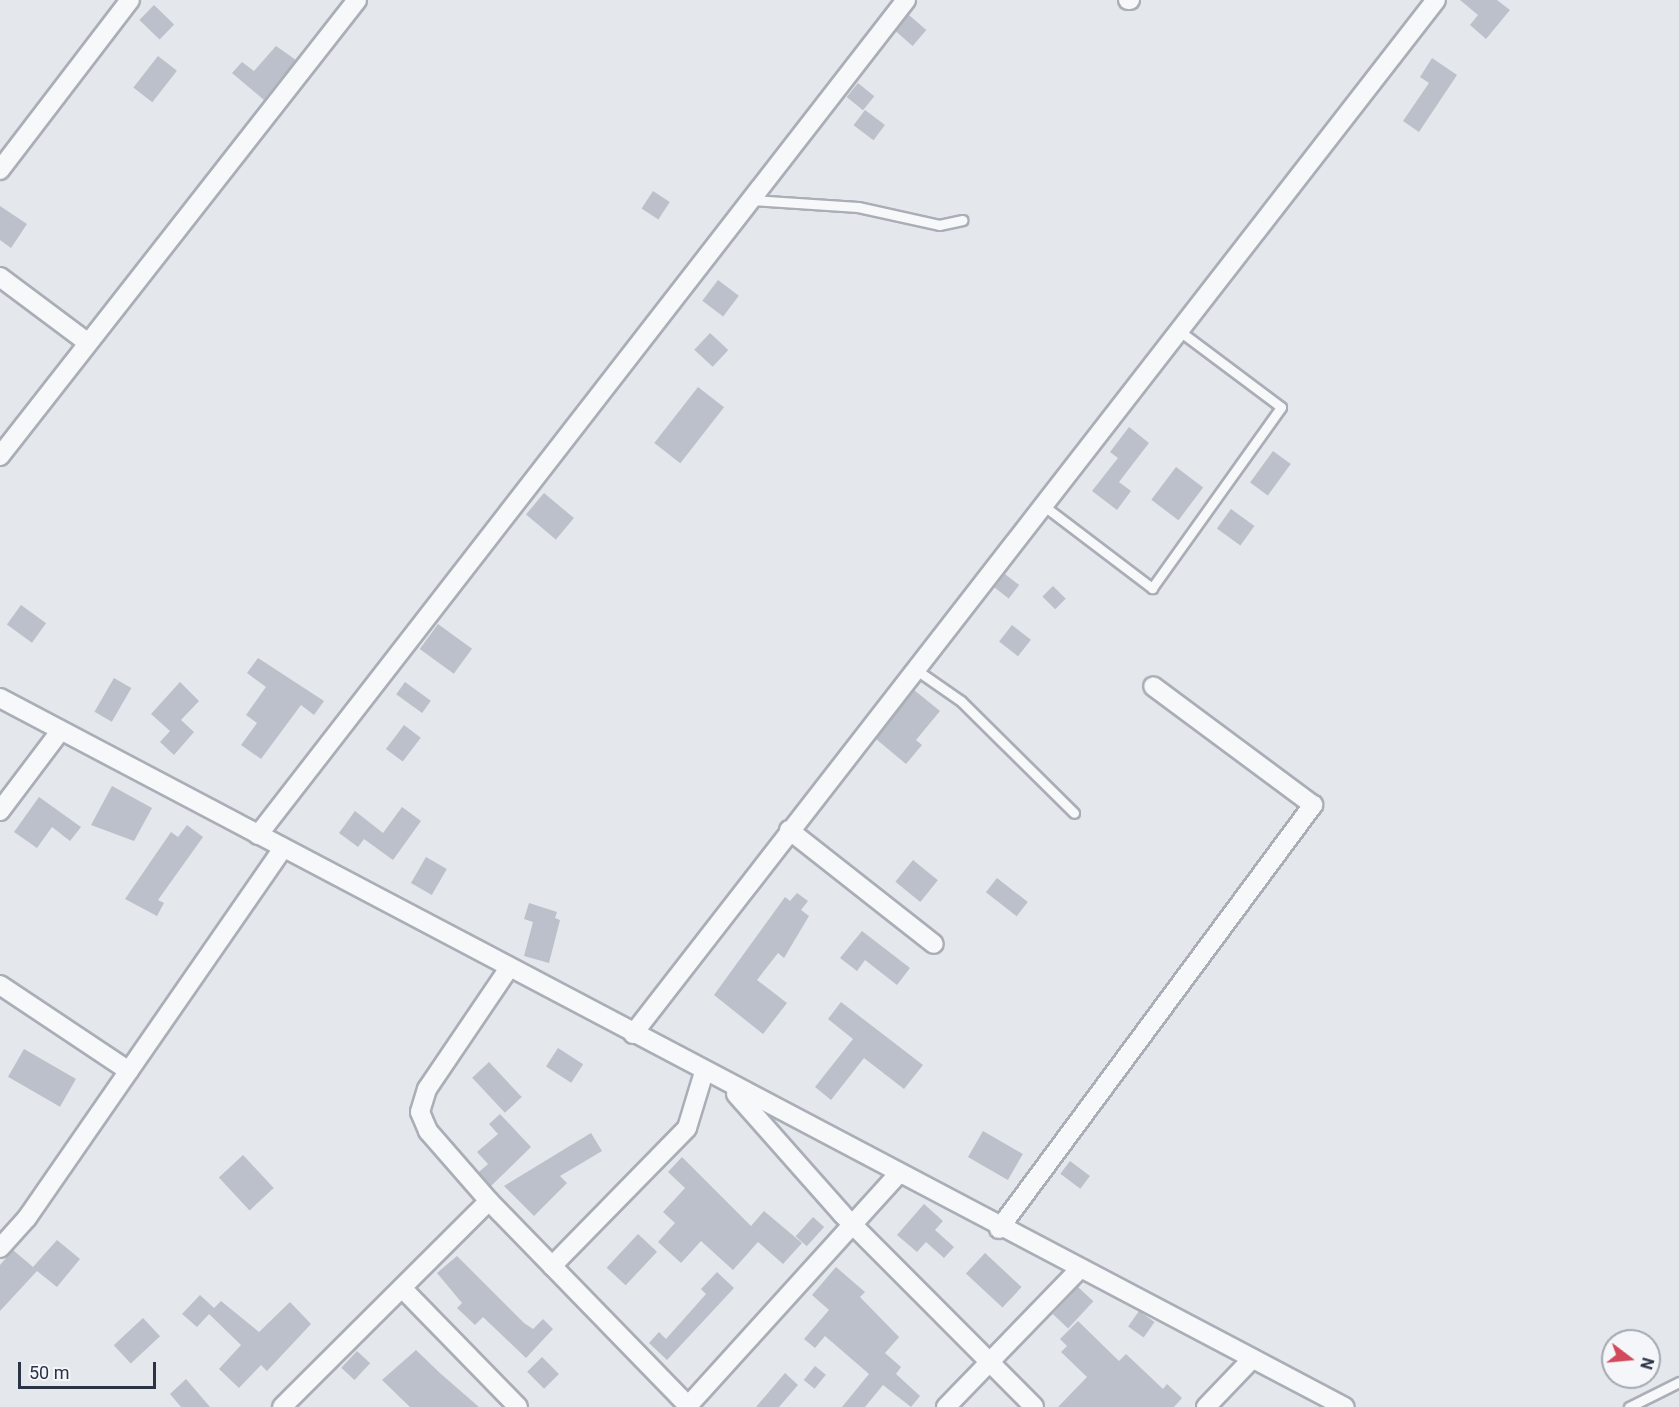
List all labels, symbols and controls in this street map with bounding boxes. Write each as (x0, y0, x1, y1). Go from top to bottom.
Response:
north arrow (1601, 1329, 1661, 1389)
scale bar (21, 1350, 159, 1388)
text: N (1636, 1355, 1658, 1372)
text: 50 m (29, 1362, 69, 1383)

